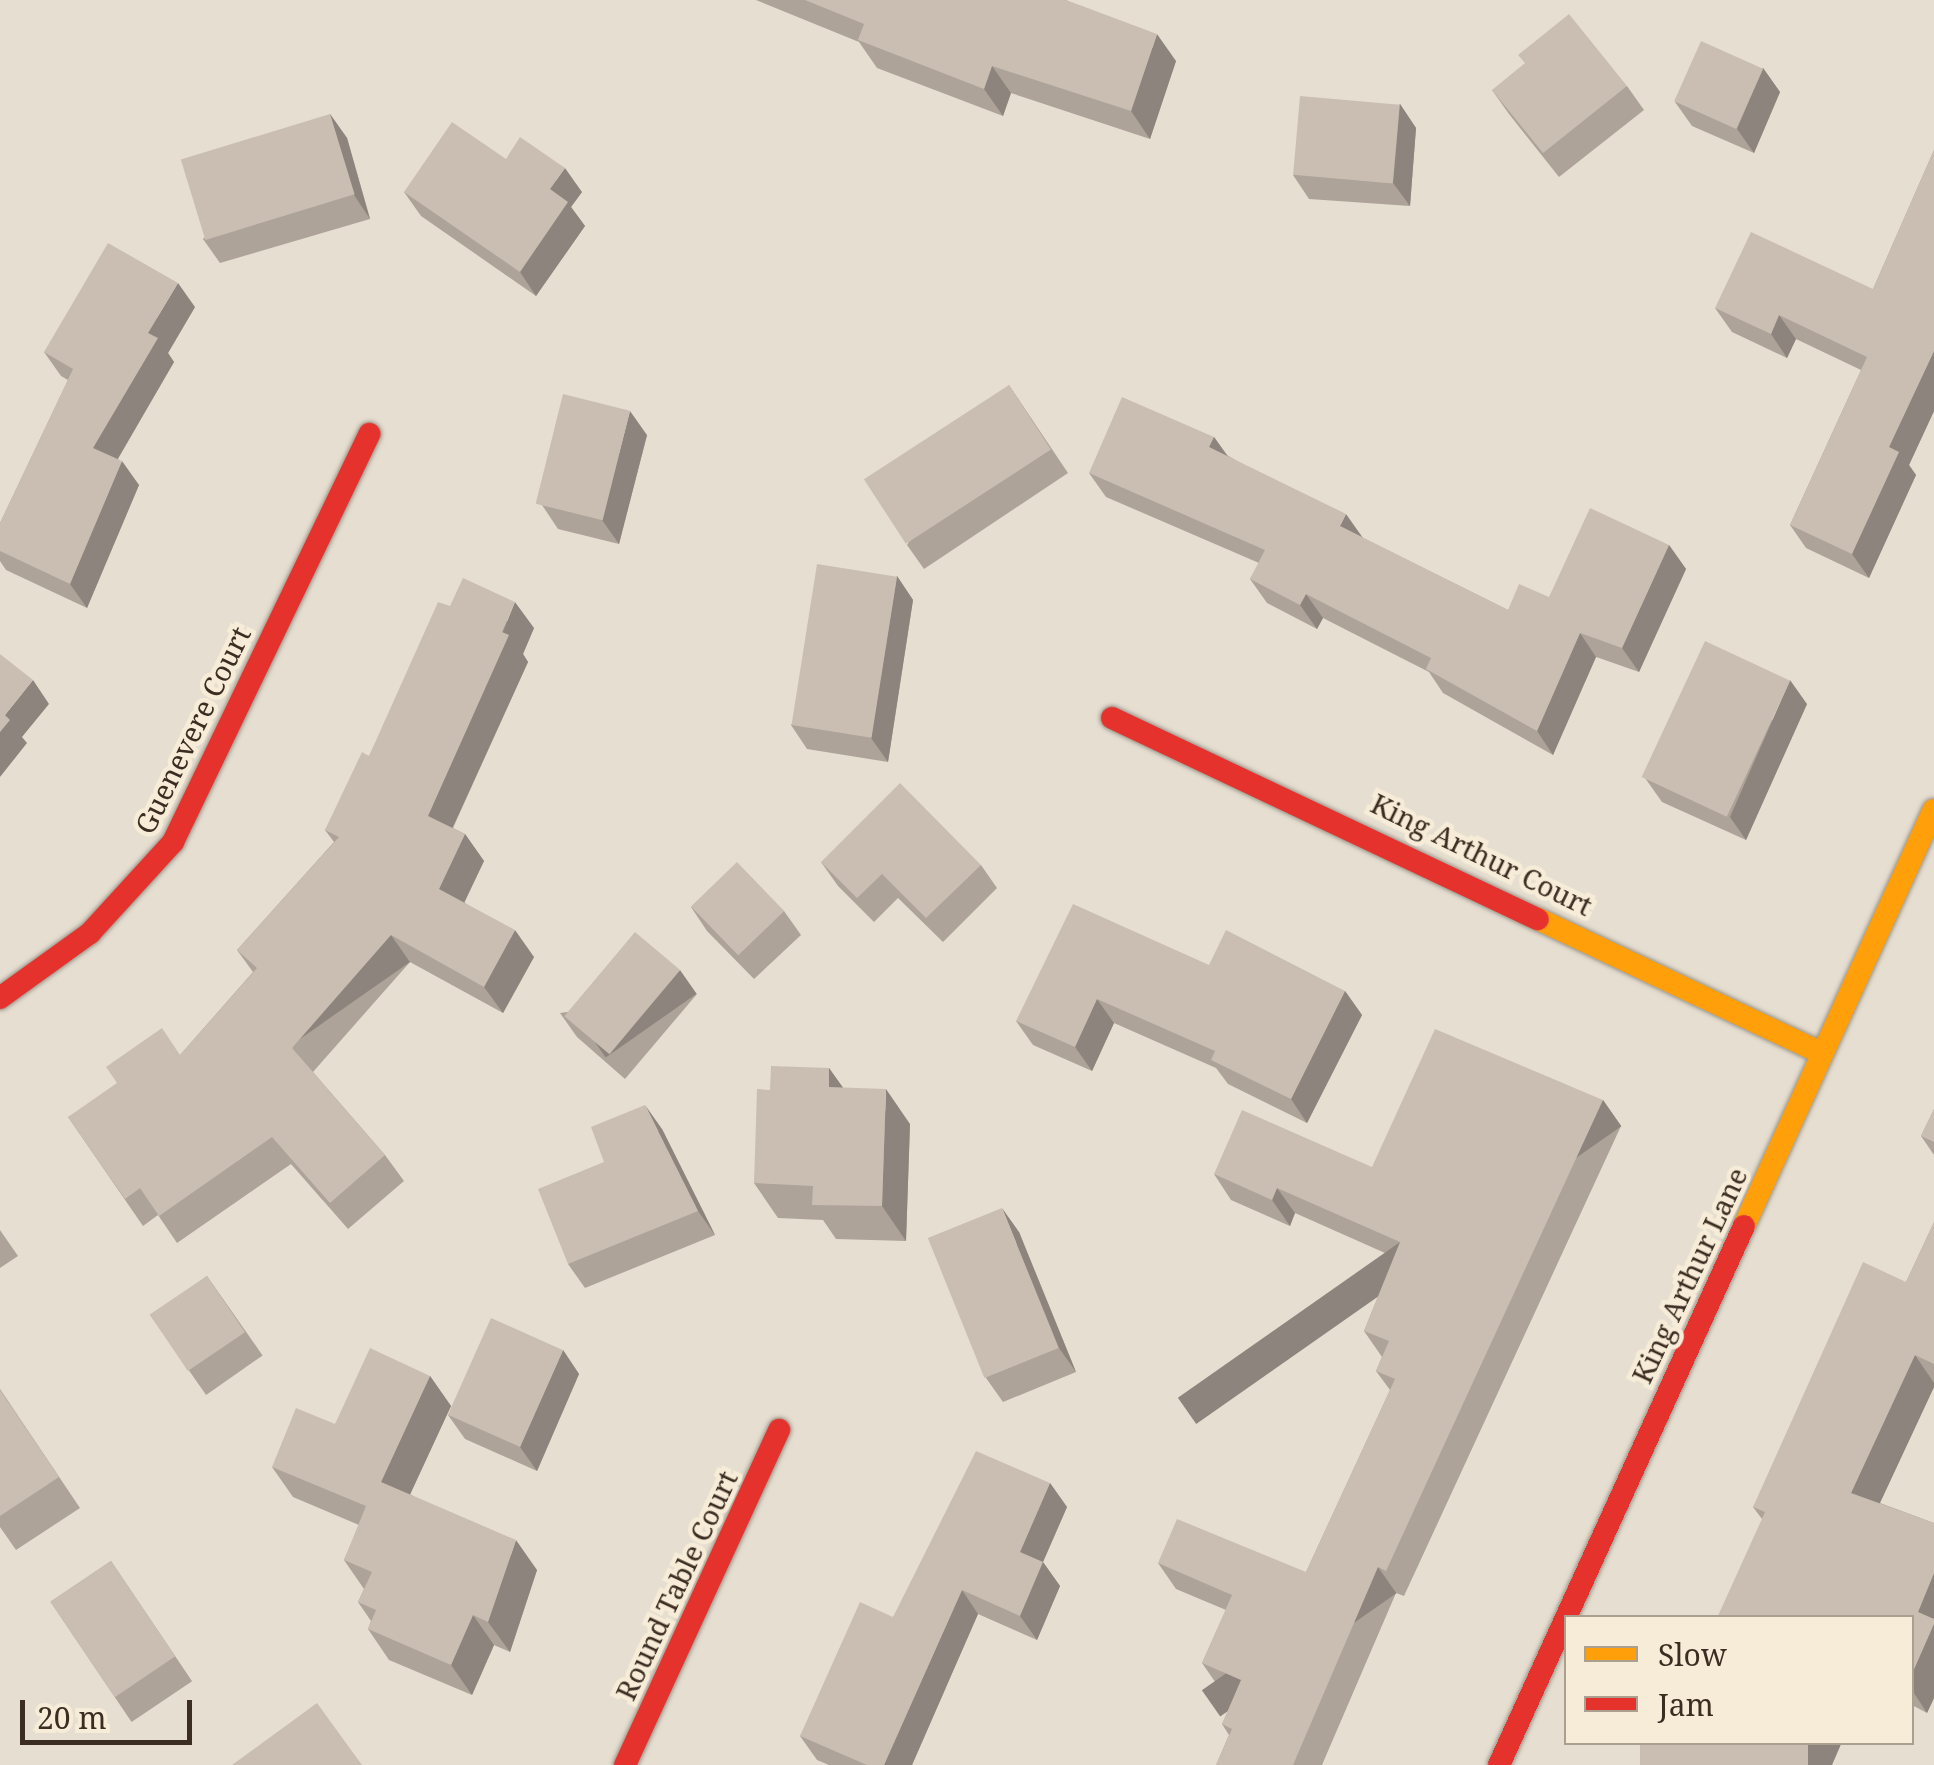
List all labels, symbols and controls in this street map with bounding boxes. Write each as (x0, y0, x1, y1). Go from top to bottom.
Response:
street label: Guenevere Court (127, 621, 257, 839)
street label: King Arthur Court (1366, 786, 1598, 922)
street label: King Arthur Lane (1624, 1162, 1754, 1388)
street label: Round Table Court (608, 1465, 744, 1705)
legend (1564, 1615, 1914, 1745)
text: Slow (1658, 1634, 1727, 1675)
scale bar (25, 1680, 198, 1742)
text: Jam (1658, 1684, 1714, 1725)
text: 20 m (37, 1697, 107, 1738)

